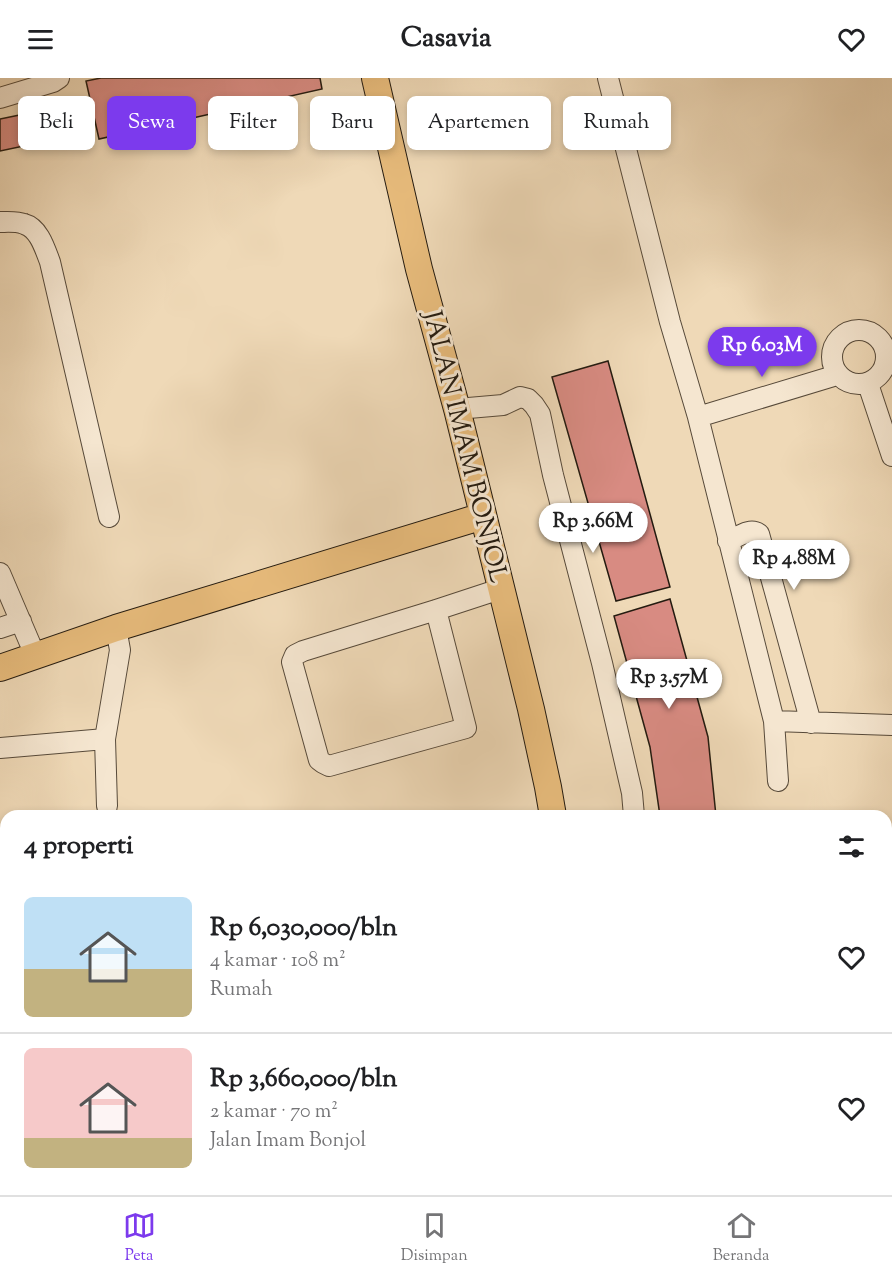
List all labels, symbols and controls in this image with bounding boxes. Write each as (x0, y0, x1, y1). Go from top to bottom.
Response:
text: Casavia (401, 20, 491, 59)
icon: menu (24, 23, 57, 56)
icon: heart (835, 23, 868, 56)
chip: Beli (18, 96, 95, 150)
chip: Sewa (107, 96, 196, 150)
chip: Filter (208, 96, 298, 150)
chip: Baru (310, 96, 395, 150)
chip: Apartemen (407, 96, 551, 150)
chip: Rumah (563, 96, 671, 150)
street label: JALAN IMAM BONJOL (412, 305, 516, 587)
pin: Rp 6.03M (700, 327, 824, 378)
text: Rp 6.03M (722, 332, 802, 361)
pin: Rp 3.66M (531, 503, 655, 554)
text: Rp 3.66M (553, 508, 633, 537)
pin: Rp 4.88M (732, 540, 856, 591)
text: Rp 4.88M (753, 545, 835, 574)
pin: Rp 3.57M (607, 659, 731, 710)
text: Rp 3.57M (630, 664, 708, 693)
text: 4 properti (24, 828, 133, 865)
icon: filters (835, 830, 868, 863)
text: Rp 6,030,000/bln (210, 910, 397, 947)
icon: home (72, 921, 144, 993)
icon: heart (835, 941, 868, 974)
text: 4 kamar · 108 m² (210, 947, 346, 976)
text: Rumah (210, 976, 273, 1005)
text: Rp 3,660,000/bln (210, 1061, 397, 1098)
icon: home (72, 1072, 144, 1144)
icon: heart (835, 1092, 868, 1125)
text: 2 kamar · 70 m² (210, 1098, 338, 1127)
text: Jalan Imam Bonjol (210, 1127, 366, 1156)
tab: Peta (123, 1209, 156, 1268)
tab: Disimpan (401, 1209, 468, 1268)
tab: Beranda (713, 1209, 769, 1268)

